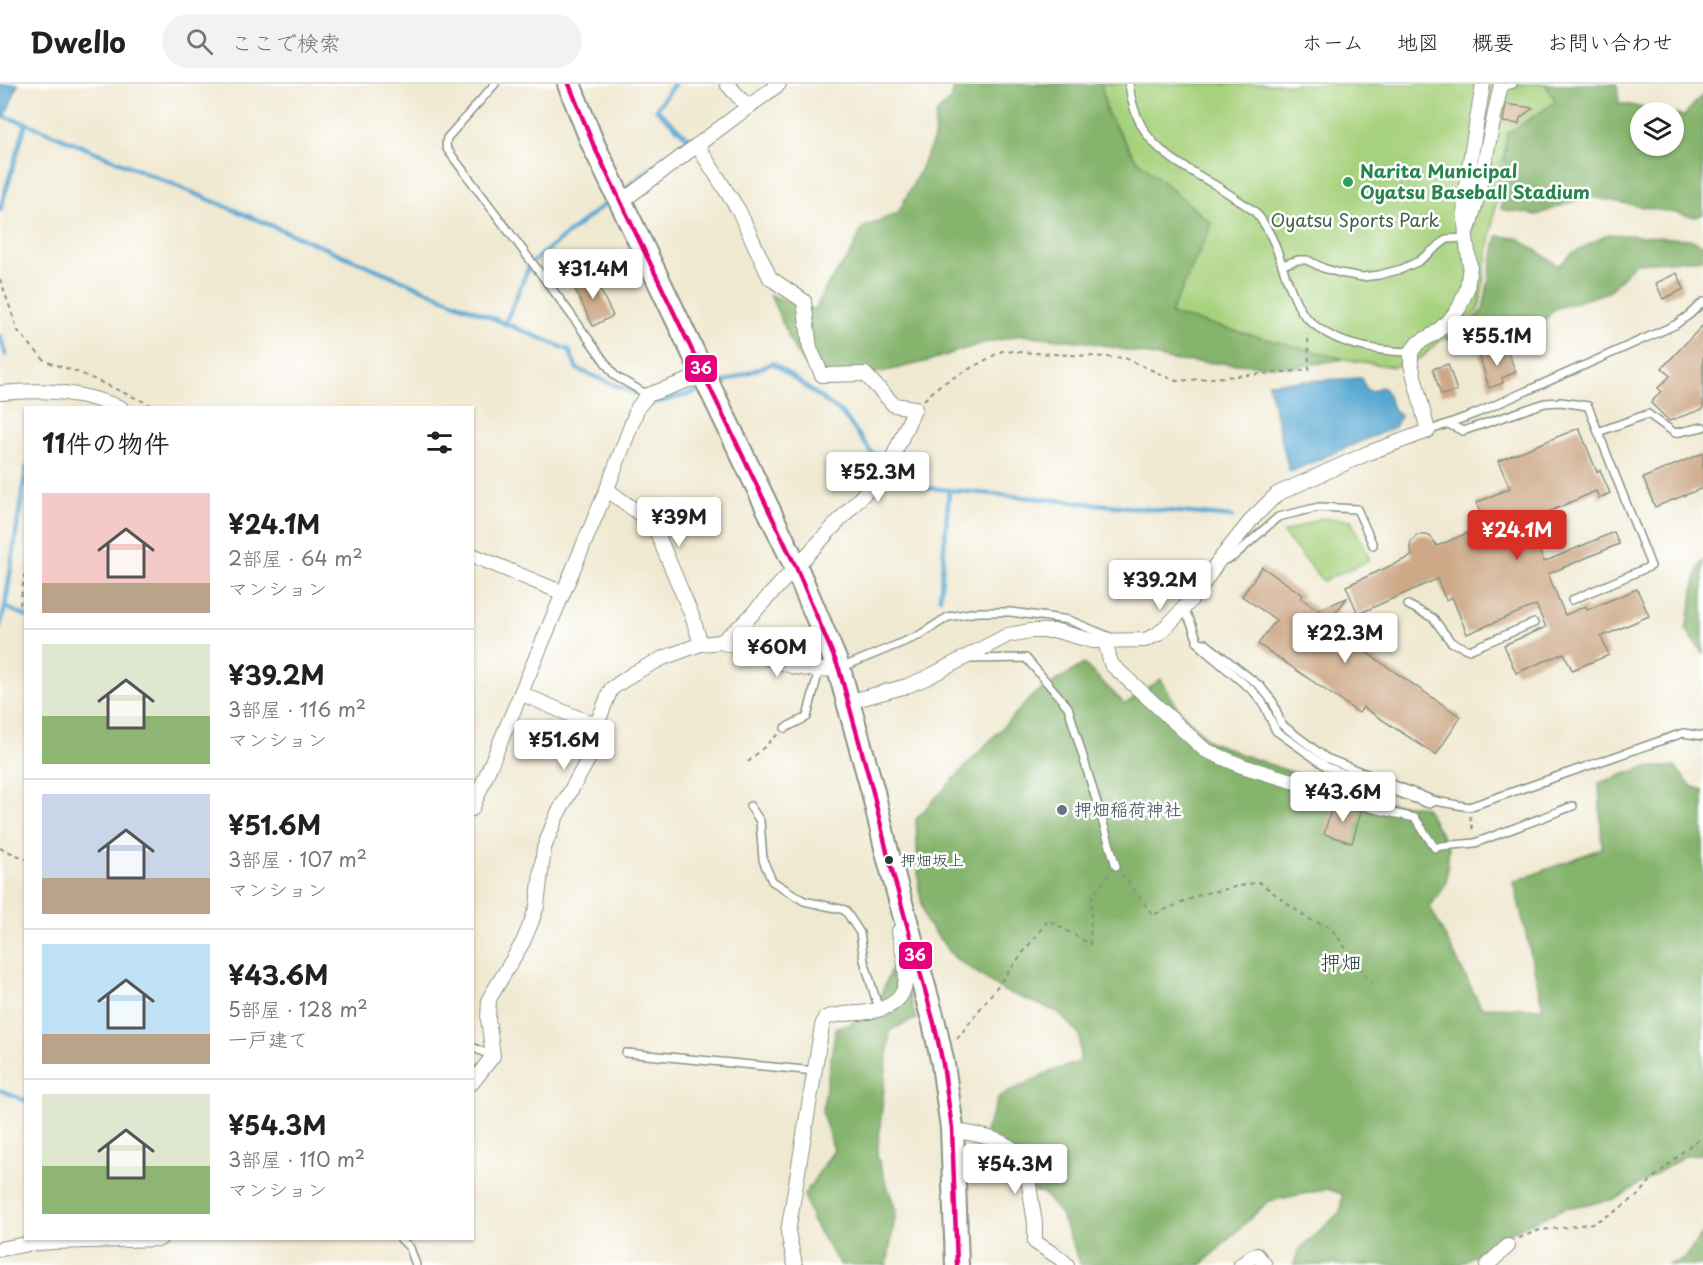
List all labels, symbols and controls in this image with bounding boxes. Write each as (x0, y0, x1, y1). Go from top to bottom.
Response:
search box (162, 14, 582, 68)
text: Dwello (30, 20, 126, 63)
icon: search (183, 25, 216, 58)
text: ここで検索 (231, 25, 341, 58)
text: ホーム (1302, 25, 1364, 57)
text: 地図 (1397, 25, 1439, 57)
text: 概要 (1472, 25, 1514, 57)
text: お問い合わせ (1547, 25, 1673, 57)
map controls (1630, 102, 1684, 156)
button: layers (1630, 102, 1684, 156)
place label: Narita Municipal Oyatsu Baseball Stadium (1360, 157, 1590, 205)
marker: Narita Municipal Oyatsu Baseball Stadium (1341, 175, 1355, 189)
park label: Oyatsu Sports Park (1270, 206, 1440, 233)
pin: ¥31.4M (544, 249, 642, 300)
text: ¥31.4M (558, 253, 628, 283)
pin: ¥55.1M (1448, 316, 1546, 367)
text: ¥55.1M (1462, 320, 1532, 350)
line badge: 36 (684, 354, 718, 383)
text: 36 (690, 355, 712, 379)
text: 11件の物件 (42, 423, 170, 462)
icon: filters (423, 426, 456, 459)
pin: ¥52.3M (829, 452, 927, 503)
text: ¥52.3M (840, 456, 916, 486)
pin: ¥39M (643, 497, 715, 548)
text: ¥39M (651, 501, 707, 531)
text: ¥24.1M (228, 504, 320, 543)
pin: ¥24.1M (1468, 510, 1566, 561)
text: ¥24.1M (1482, 514, 1552, 544)
icon: home (90, 517, 162, 589)
text: 2部屋 · 64 m² (228, 543, 363, 573)
pin: ¥39.2M (1111, 560, 1209, 611)
text: ¥39.2M (1123, 564, 1197, 594)
text: マンション (228, 573, 327, 603)
pin: ¥22.3M (1296, 613, 1394, 664)
text: ¥22.3M (1307, 617, 1383, 647)
pin: ¥60M (741, 627, 813, 678)
text: ¥60M (747, 631, 807, 661)
text: ¥39.2M (228, 655, 325, 694)
icon: home (90, 668, 162, 740)
text: 3部屋 · 116 m² (228, 694, 366, 724)
pin: ¥51.6M (515, 720, 613, 771)
text: マンション (228, 724, 327, 754)
text: ¥51.6M (528, 724, 600, 754)
pin: ¥43.6M (1294, 772, 1392, 823)
text: ¥43.6M (1304, 776, 1382, 806)
place label: 押畑稲荷神社 (1074, 795, 1182, 822)
marker: 押畑稲荷神社 (1055, 803, 1069, 817)
text: ¥51.6M (228, 805, 321, 844)
icon: home (90, 818, 162, 890)
text: 3部屋 · 107 m² (228, 844, 367, 874)
place label: 押畑坂上 (900, 847, 964, 871)
marker: 押畑坂上 (883, 854, 895, 866)
text: マンション (228, 874, 327, 904)
line badge: 36 (898, 941, 933, 970)
text: 36 (904, 942, 926, 966)
district label: 押畑 (1320, 945, 1362, 977)
text: ¥43.6M (228, 955, 328, 994)
icon: home (90, 968, 162, 1040)
text: 5部屋 · 128 m² (228, 994, 368, 1024)
text: 一戸建て (228, 1024, 308, 1054)
text: ¥54.3M (228, 1105, 326, 1144)
icon: home (90, 1118, 162, 1190)
text: 3部屋 · 110 m² (228, 1144, 365, 1174)
pin: ¥54.3M (966, 1144, 1064, 1195)
text: ¥54.3M (977, 1148, 1053, 1178)
text: マンション (228, 1174, 327, 1204)

